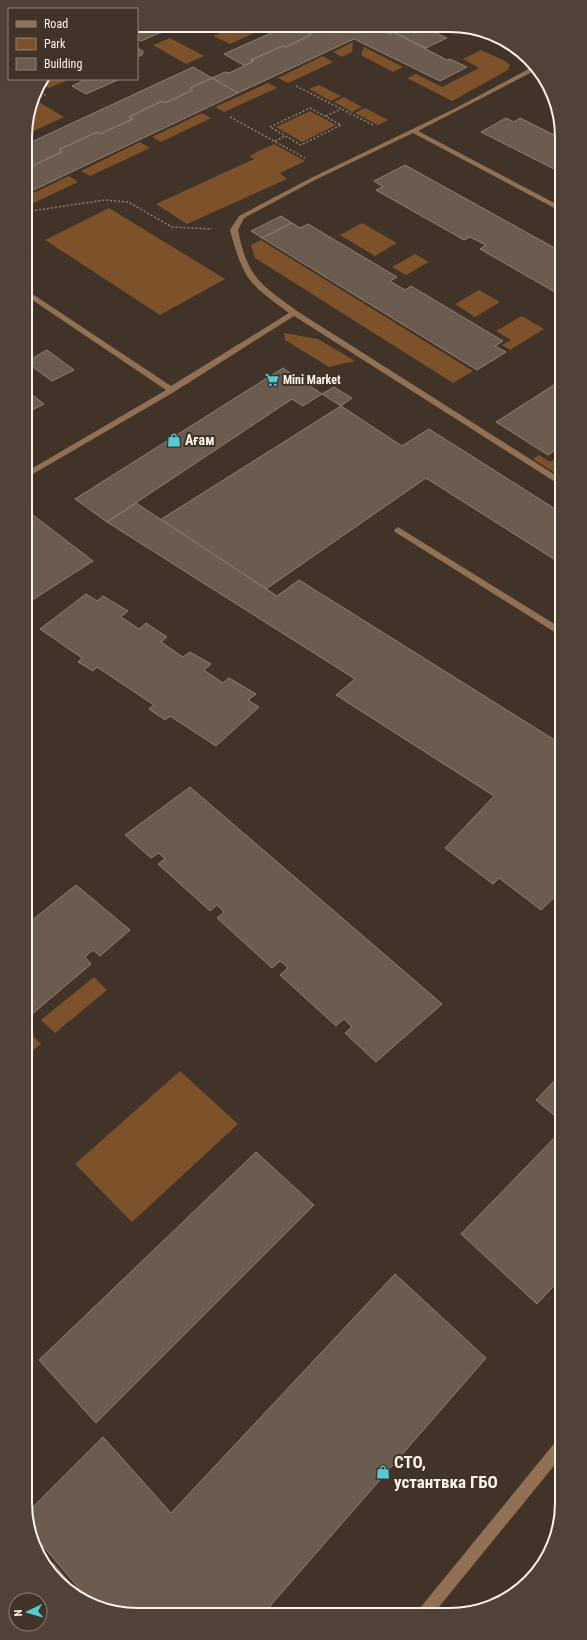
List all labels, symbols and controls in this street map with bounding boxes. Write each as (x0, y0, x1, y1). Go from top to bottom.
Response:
legend (8, 8, 138, 80)
text: Road (44, 17, 68, 31)
text: Park (44, 37, 66, 51)
text: Building (44, 57, 82, 71)
supermarket icon: Mini Market (264, 372, 280, 388)
place label: Mini Market (283, 373, 341, 387)
shop icon: Ағам (166, 432, 182, 448)
place label: Ағам (185, 432, 214, 448)
place label: СТО, устантвка ГБО (394, 1452, 498, 1492)
shop icon: СТО, устантвка ГБО (375, 1464, 391, 1480)
north arrow (8, 1592, 48, 1632)
text: N (12, 1609, 25, 1617)

